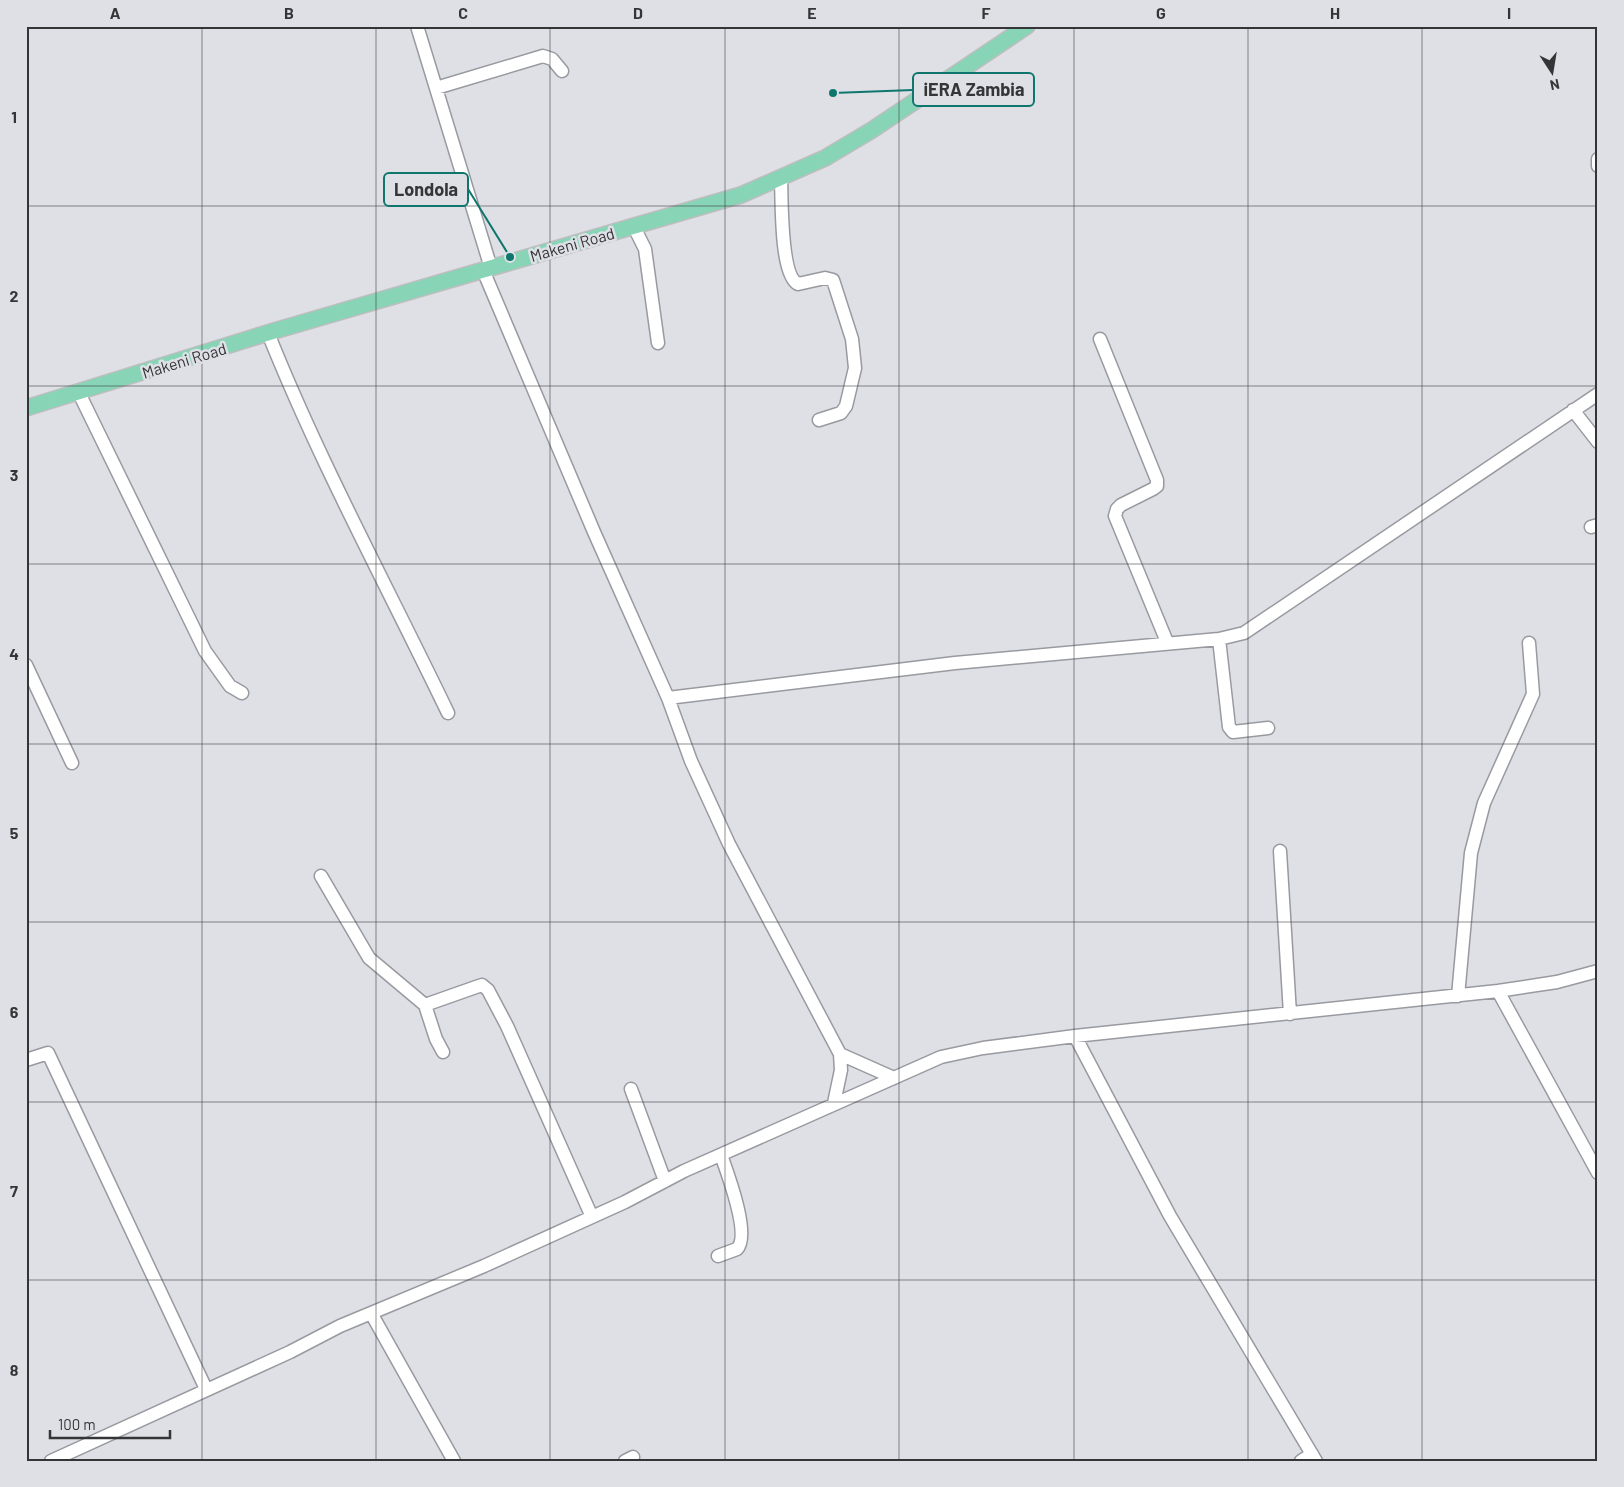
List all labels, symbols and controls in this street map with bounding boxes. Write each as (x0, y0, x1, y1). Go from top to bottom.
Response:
text: A (110, 3, 121, 22)
text: B (284, 3, 294, 22)
text: C (458, 3, 468, 22)
text: D (633, 3, 643, 22)
text: E (807, 3, 817, 22)
text: F (982, 3, 991, 22)
text: G (1156, 3, 1166, 22)
text: H (1330, 3, 1340, 22)
text: I (1507, 3, 1511, 22)
north arrow (1526, 48, 1576, 98)
callout: iERA Zambia (913, 73, 1034, 106)
text: N (1548, 76, 1561, 94)
text: iERA Zambia (924, 78, 1024, 100)
text: 1 (11, 107, 17, 126)
callout: Londola (384, 173, 468, 206)
text: Londola (394, 178, 458, 200)
street label: Makeni Road (527, 223, 617, 265)
text: 2 (10, 286, 19, 305)
street label: Makeni Road (140, 338, 228, 382)
text: 3 (10, 465, 18, 484)
text: 4 (9, 644, 19, 663)
text: 5 (10, 823, 19, 842)
text: 6 (10, 1002, 19, 1021)
text: 7 (10, 1181, 18, 1200)
text: 8 (10, 1360, 19, 1379)
scale bar (50, 1407, 170, 1439)
text: 100 m (58, 1415, 96, 1433)

